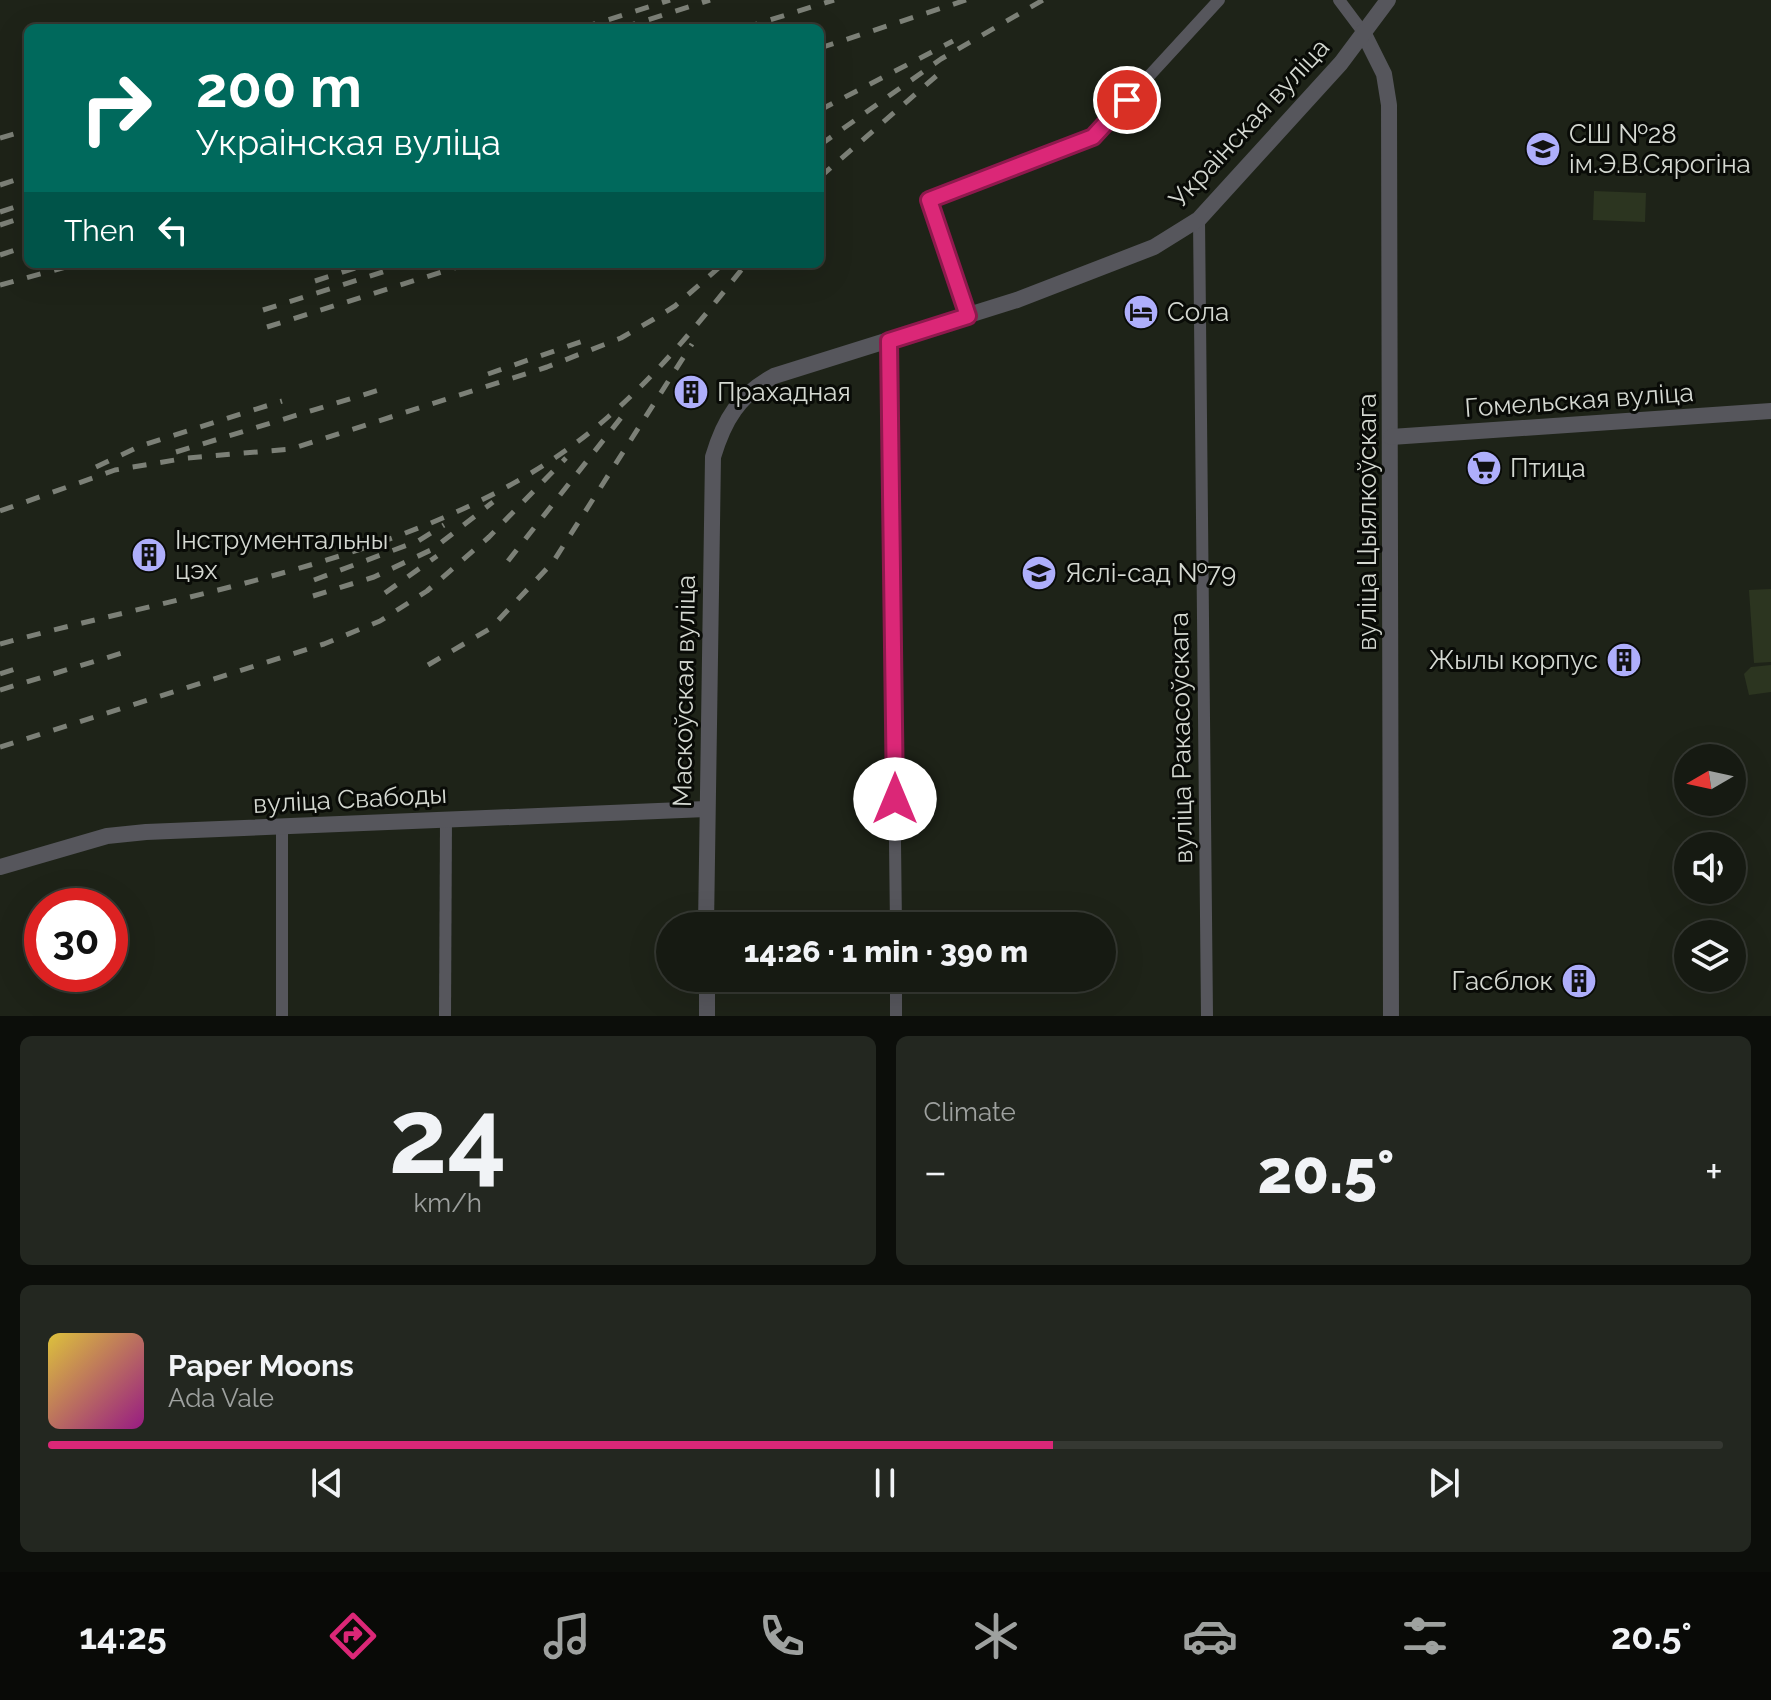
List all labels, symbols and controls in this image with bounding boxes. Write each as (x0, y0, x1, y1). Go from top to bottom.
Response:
street label: Украінская вуліца (1163, 32, 1335, 214)
text: 200 m (196, 54, 362, 120)
icon: right (64, 56, 168, 160)
pin (1093, 66, 1161, 134)
icon: arrive (1105, 78, 1149, 122)
place label: СШ №28 ім.Э.В.Сярогіна (1569, 119, 1751, 179)
text: Украінская вуліца (196, 121, 501, 163)
school or university icon: СШ №28 ім.Э.В.Сярогіна (1524, 130, 1562, 168)
icon: left (151, 208, 195, 252)
text: Then (64, 213, 135, 248)
hotel icon: Сола (1122, 293, 1160, 331)
place label: Сола (1167, 297, 1229, 327)
building icon: Прахадная (672, 373, 710, 411)
place label: Прахадная (717, 377, 851, 407)
street label: Гомельская вуліца (1463, 377, 1695, 423)
street label: вуліца Цыялкоўскага (1352, 393, 1382, 651)
supermarket icon: Птица (1465, 449, 1503, 487)
place label: Птица (1510, 453, 1586, 483)
place label: Інструментальны цэх (175, 525, 388, 585)
building icon: Інструментальны цэх (130, 536, 168, 574)
school or university icon: Яслі-сад №79 (1020, 554, 1058, 592)
place label: Яслі-сад №79 (1065, 558, 1236, 588)
street label: Маскоўская вуліца (667, 575, 701, 807)
street label: вуліца Ракасоўскага (1164, 612, 1198, 864)
building icon: Жылы корпус (1605, 641, 1643, 679)
place label: Жылы корпус (1429, 645, 1598, 675)
north arrow (1674, 744, 1746, 816)
map controls (1674, 744, 1746, 992)
position arrow (853, 757, 937, 841)
street label: вуліца Свабоды (252, 779, 448, 819)
button: sound (1674, 832, 1746, 904)
speed limit sign: 30 (24, 888, 128, 992)
button: layers (1674, 920, 1746, 992)
text: 14:26 · 1 min · 390 m (744, 934, 1028, 969)
building icon: Гасблок (1560, 962, 1598, 1000)
place label: Гасблок (1452, 966, 1553, 996)
text: 24 (389, 1075, 507, 1197)
text: Climate (924, 1097, 1016, 1127)
text: 20.5° (1257, 1137, 1394, 1207)
text: − (924, 1146, 947, 1197)
text: + (1705, 1146, 1723, 1197)
text: km/h (413, 1188, 482, 1218)
text: Paper Moons (168, 1348, 354, 1383)
text: Ada Vale (168, 1383, 274, 1413)
icon: previous (305, 1461, 349, 1505)
icon: pause (863, 1461, 907, 1505)
icon: next (1422, 1461, 1466, 1505)
icon: directions (325, 1608, 381, 1664)
icon: music (539, 1608, 595, 1664)
icon: phone (754, 1608, 810, 1664)
icon: climate (968, 1608, 1024, 1664)
icon: car (1182, 1608, 1238, 1664)
icon: filters (1397, 1608, 1453, 1664)
text: 14:25 (79, 1615, 167, 1657)
text: 20.5° (1611, 1615, 1692, 1657)

